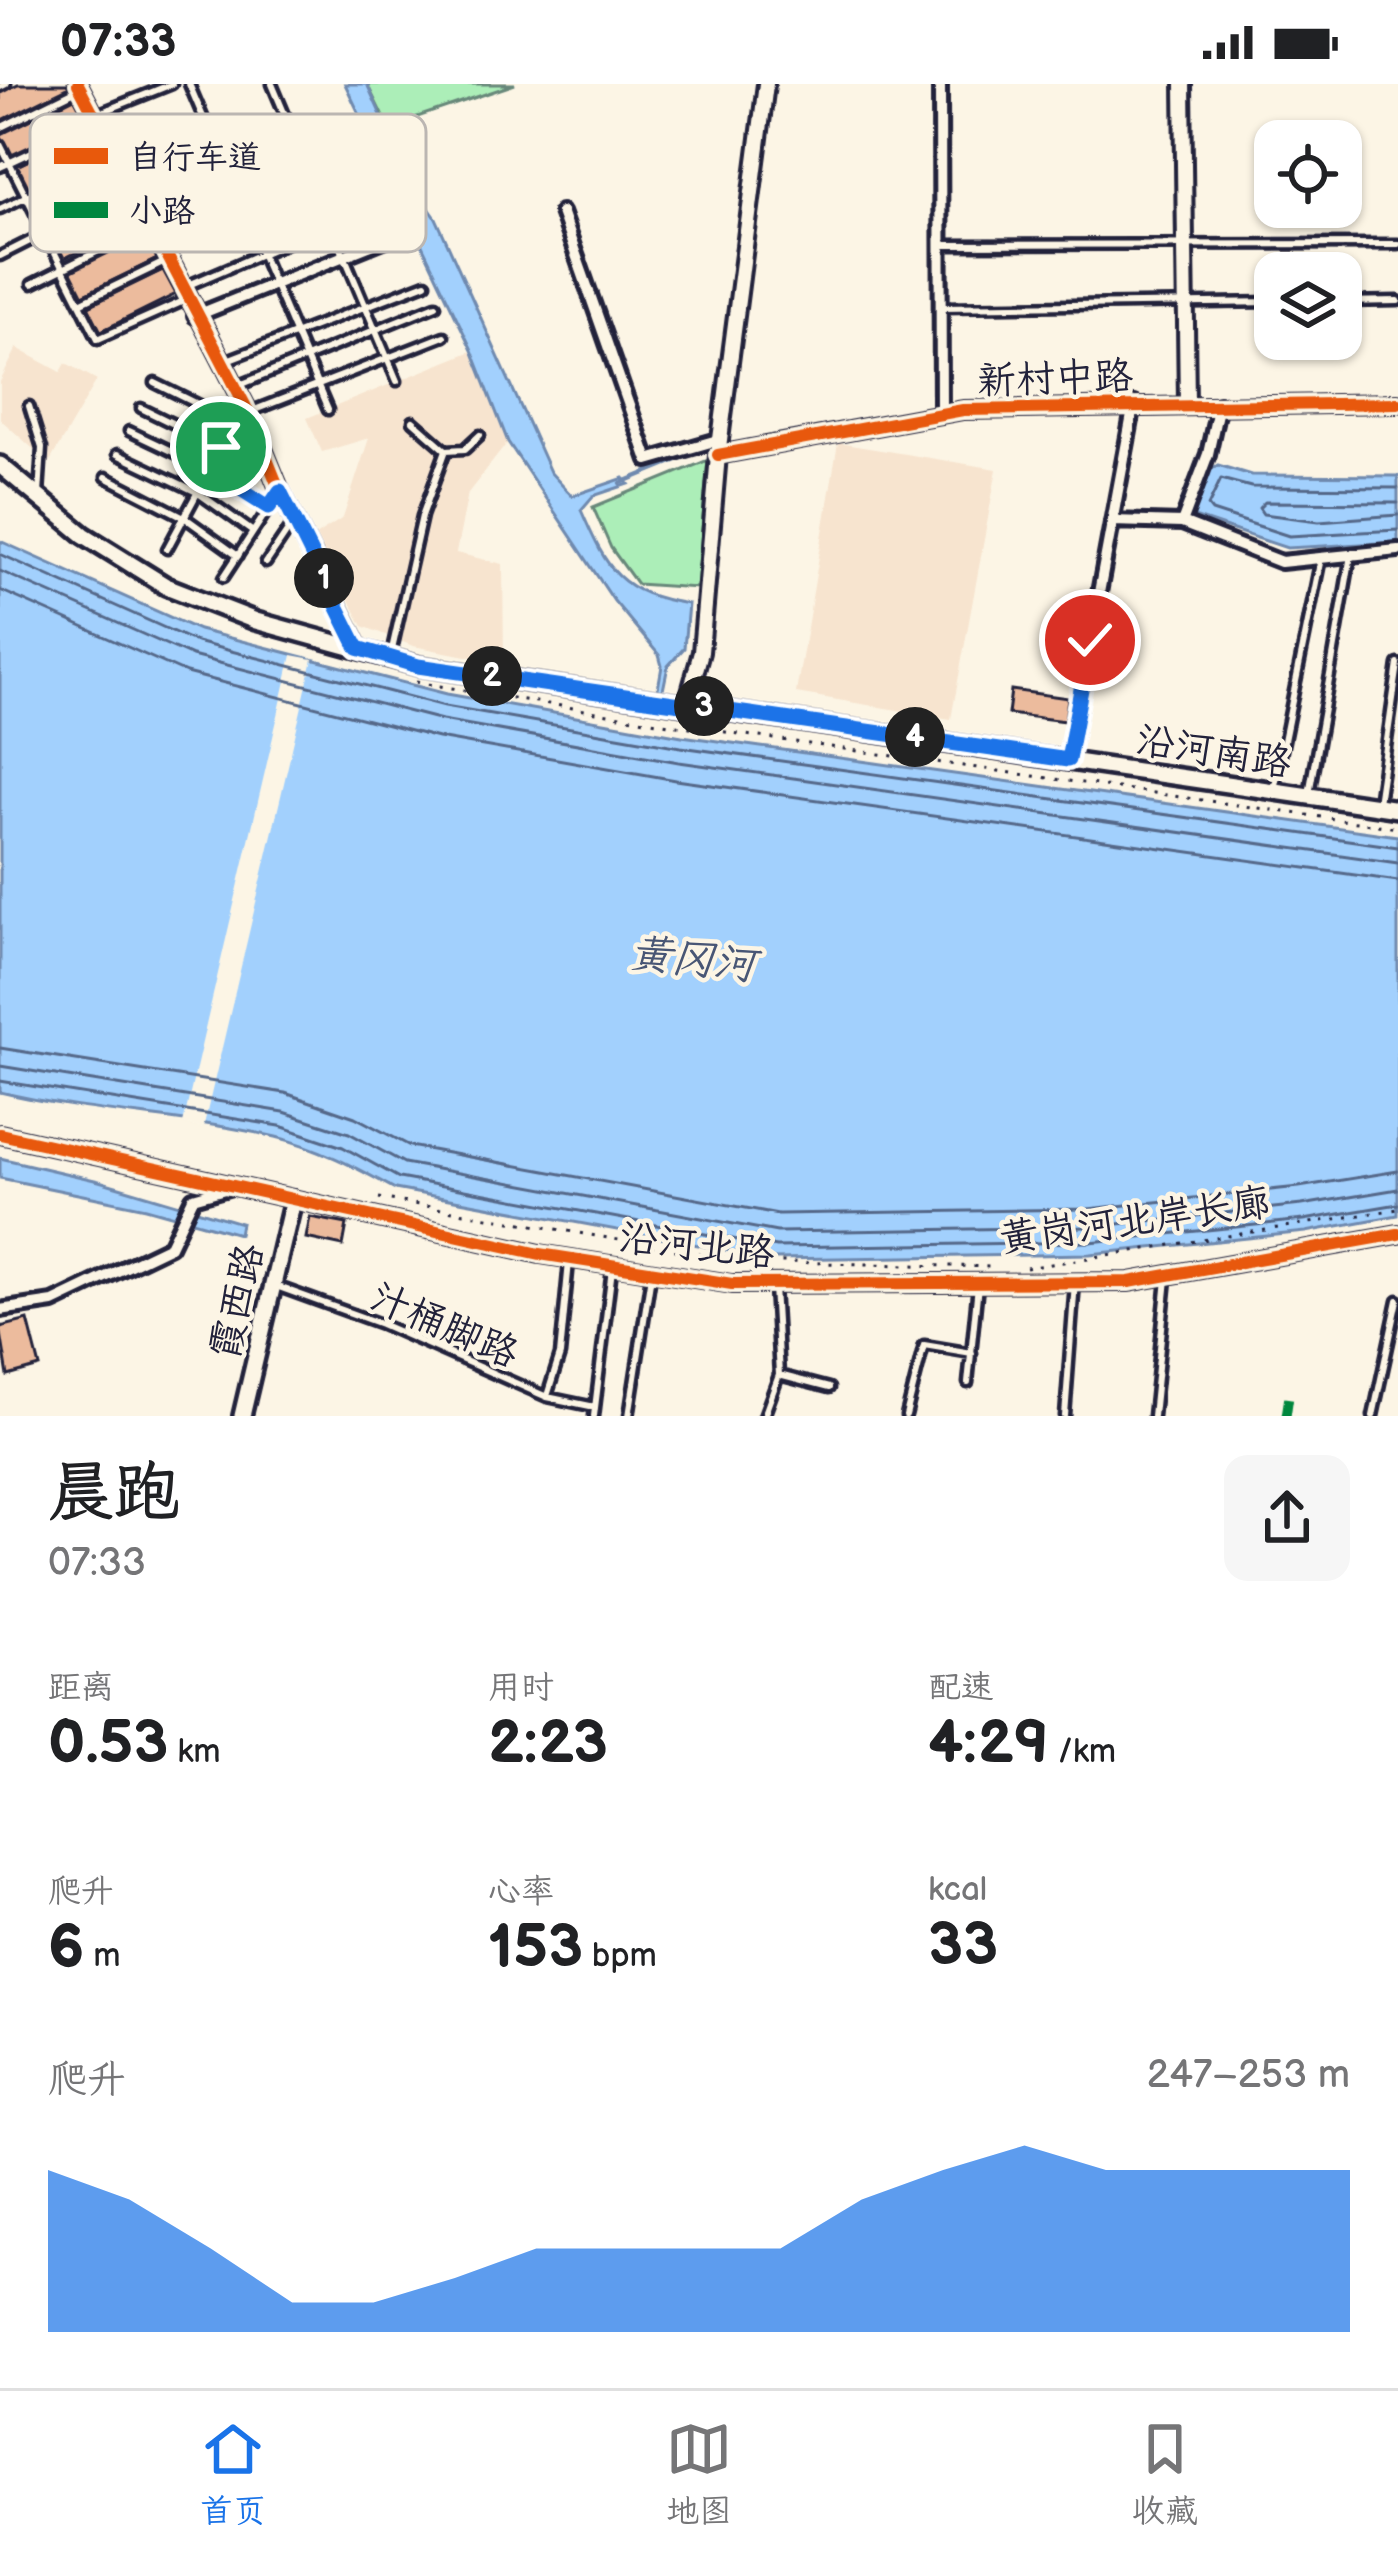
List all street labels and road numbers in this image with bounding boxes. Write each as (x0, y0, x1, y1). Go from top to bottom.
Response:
street label: 新村中路 (976, 353, 1134, 406)
street label: 沿河南路 (1133, 717, 1294, 788)
street label: 黄岗河北岸长廊 (997, 1179, 1274, 1264)
street label: 沿河北路 (617, 1215, 777, 1278)
street label: 霞西路 (202, 1239, 274, 1364)
street label: 汁桶脚路 (363, 1274, 525, 1378)

